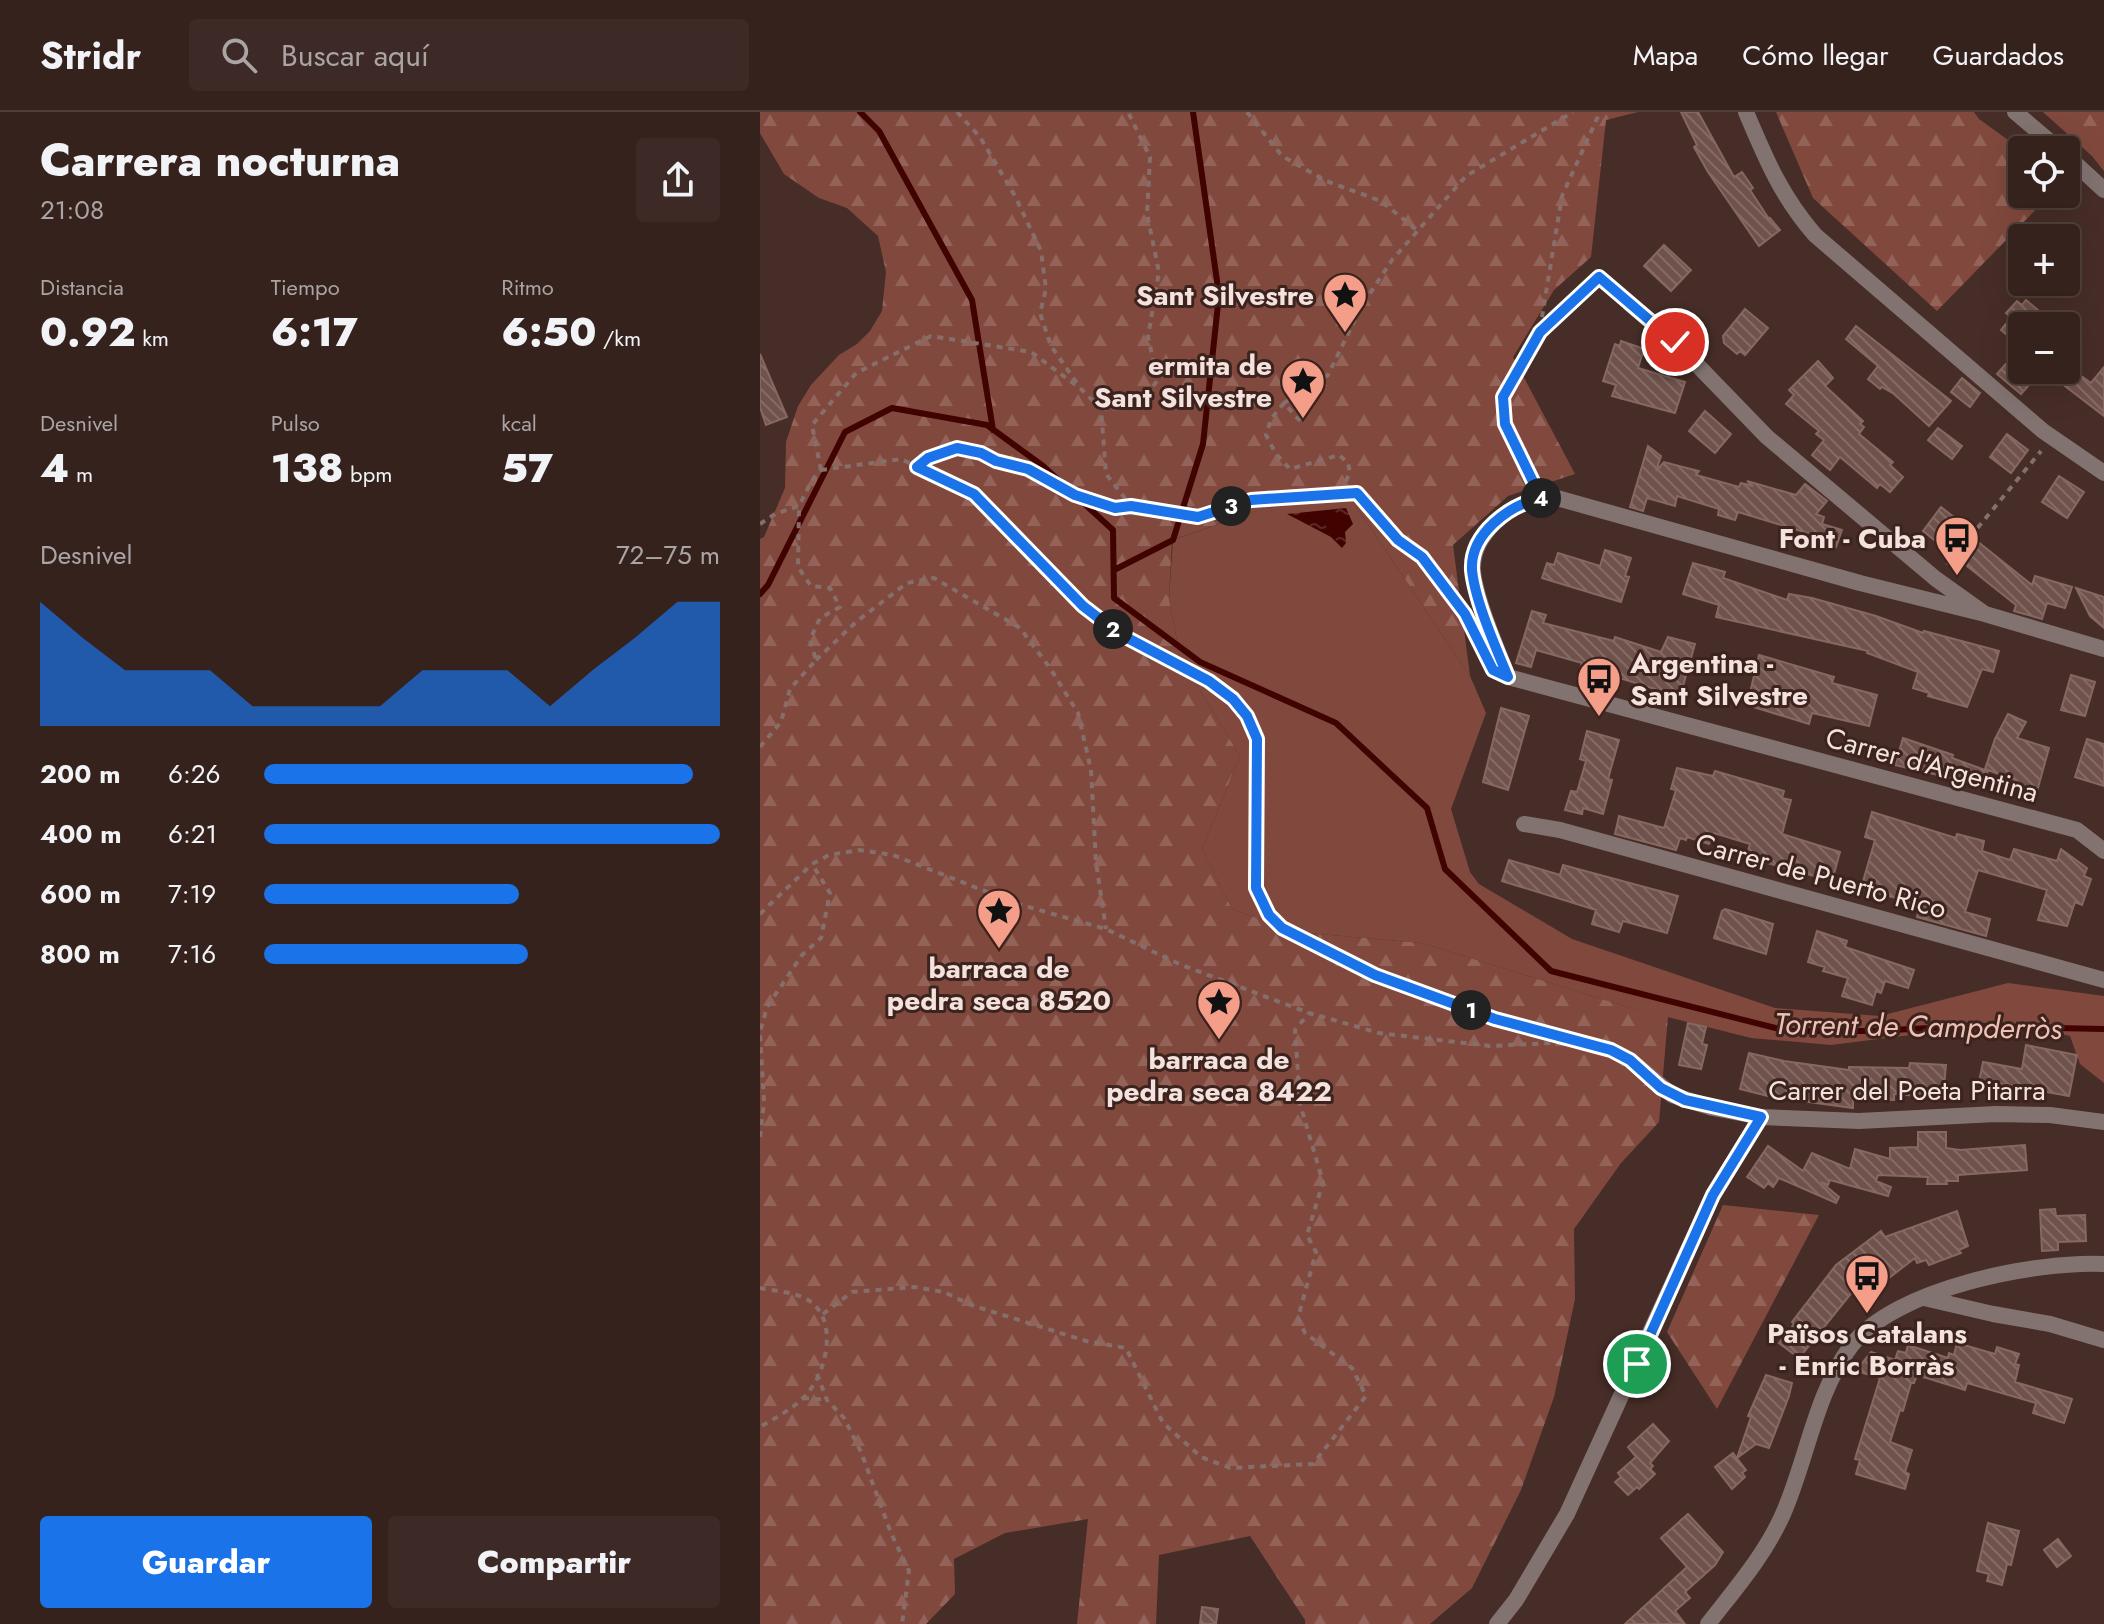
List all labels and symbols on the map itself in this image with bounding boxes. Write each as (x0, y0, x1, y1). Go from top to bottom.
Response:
place icon: Sant Silvestre (1321, 271, 1369, 334)
place label: Sant Silvestre (1136, 275, 1314, 316)
pin (1641, 308, 1709, 376)
place label: ermita de Sant Silvestre (1094, 345, 1272, 418)
place icon: ermita de Sant Silvestre (1279, 357, 1327, 420)
pin: 4 (1521, 478, 1561, 518)
pin: 3 (1211, 486, 1251, 526)
bus stop icon: Font - Cuba (1933, 514, 1981, 577)
place label: Font - Cuba (1779, 518, 1926, 559)
pin: 2 (1093, 609, 1133, 649)
place label: Argentina - Sant Silvestre (1629, 643, 1808, 716)
bus stop icon: Argentina - Sant Silvestre (1575, 655, 1623, 718)
street label: Carrer d'Argentina (1821, 717, 2043, 813)
street label: Carrer de Puerto Rico (1691, 823, 1951, 929)
place icon: barraca de pedra seca 8520 (975, 887, 1023, 950)
place label: barraca de pedra seca 8520 (887, 948, 1111, 1021)
place icon: barraca de pedra seca 8422 (1195, 978, 1243, 1041)
pin: 1 (1451, 990, 1491, 1030)
water label: Torrent de Campderròs (1774, 1002, 2062, 1050)
place label: barraca de pedra seca 8422 (1106, 1039, 1332, 1112)
street label: Carrer del Poeta Pitarra (1768, 1070, 2046, 1111)
bus stop icon: Països Catalans - Enric Borràs (1843, 1252, 1891, 1315)
place label: Països Catalans - Enric Borràs (1767, 1313, 1967, 1386)
pin (1603, 1330, 1671, 1398)

